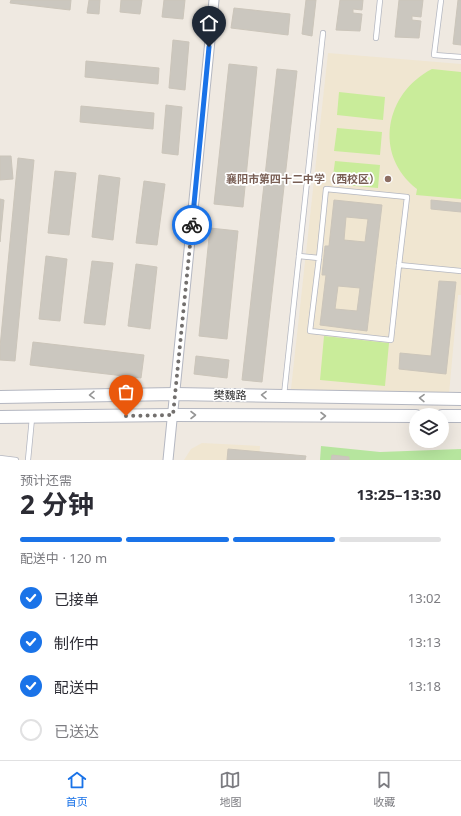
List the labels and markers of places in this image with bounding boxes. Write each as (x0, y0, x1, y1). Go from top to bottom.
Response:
pin (192, 6, 226, 47)
place label: 襄阳市第四十二中学（西校区） (226, 171, 380, 186)
marker: 襄阳市第四十二中学（西校区） (383, 174, 393, 184)
pin (109, 375, 143, 416)

